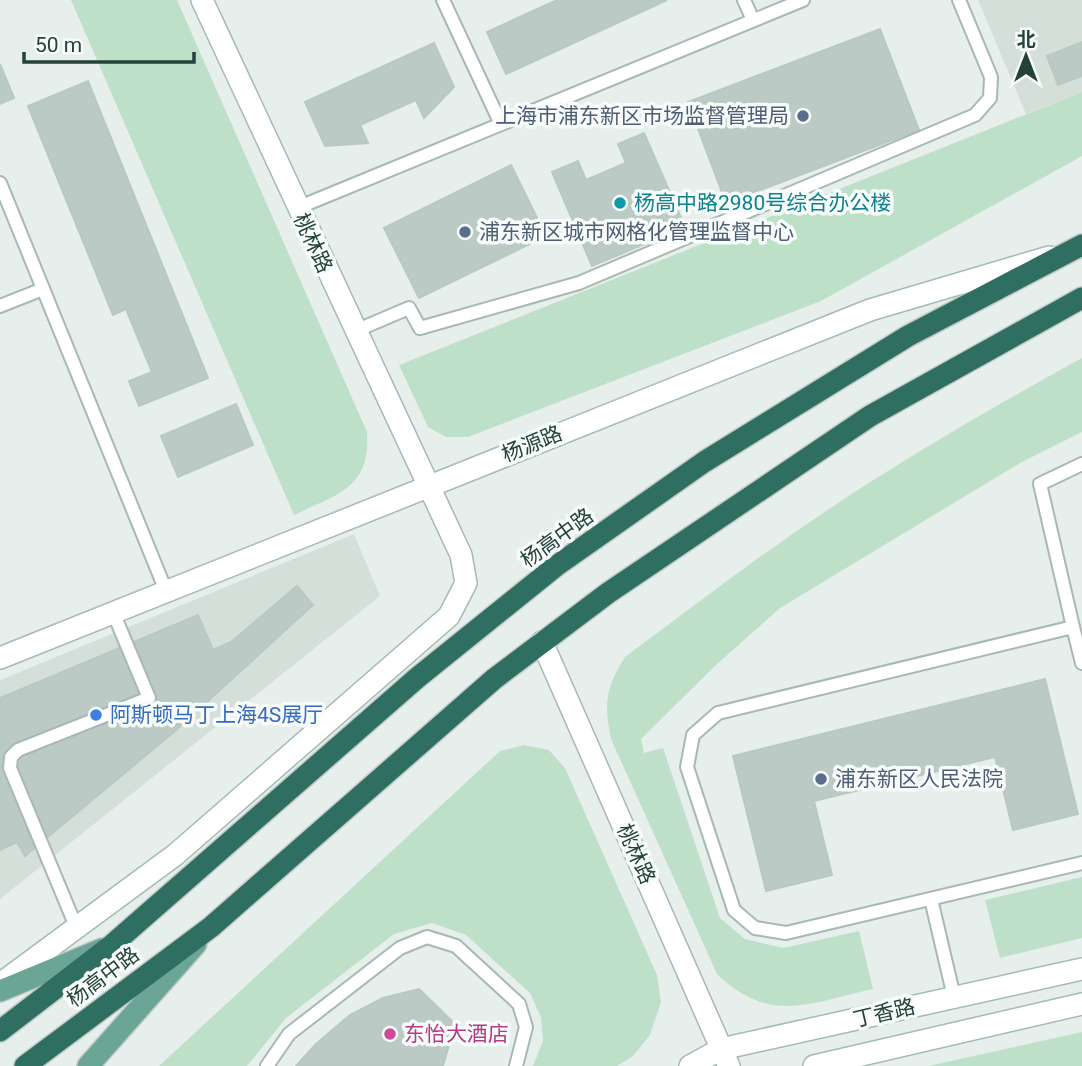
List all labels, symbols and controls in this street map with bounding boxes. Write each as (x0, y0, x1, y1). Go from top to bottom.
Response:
scale bar (24, 21, 194, 65)
north arrow (991, 21, 1061, 91)
text: 北 (1016, 28, 1036, 51)
text: 50 m (35, 33, 82, 57)
place label: 上海市浦东新区市场监督管理局 (495, 104, 789, 128)
marker: 上海市浦东新区市场监督管理局 (795, 108, 811, 124)
place label: 杨高中路2980号综合办公楼 (634, 191, 891, 215)
marker: 杨高中路2980号综合办公楼 (612, 195, 628, 211)
street label: 桃林路 (289, 209, 337, 277)
place label: 浦东新区城市网格化管理监督中心 (479, 220, 794, 244)
marker: 浦东新区城市网格化管理监督中心 (457, 224, 473, 240)
street label: 杨源路 (498, 421, 566, 467)
street label: 杨高中路 (516, 504, 598, 572)
place label: 阿斯顿马丁上海4S展厅 (110, 703, 323, 727)
marker: 阿斯顿马丁上海4S展厅 (88, 707, 104, 723)
place label: 浦东新区人民法院 (835, 767, 1003, 791)
marker: 浦东新区人民法院 (813, 771, 829, 787)
street label: 桃林路 (612, 820, 660, 888)
street label: 杨高中路 (62, 942, 144, 1012)
street label: 丁香路 (851, 994, 917, 1032)
place label: 东怡大酒店 (404, 1022, 509, 1046)
marker: 东怡大酒店 (382, 1026, 398, 1042)

